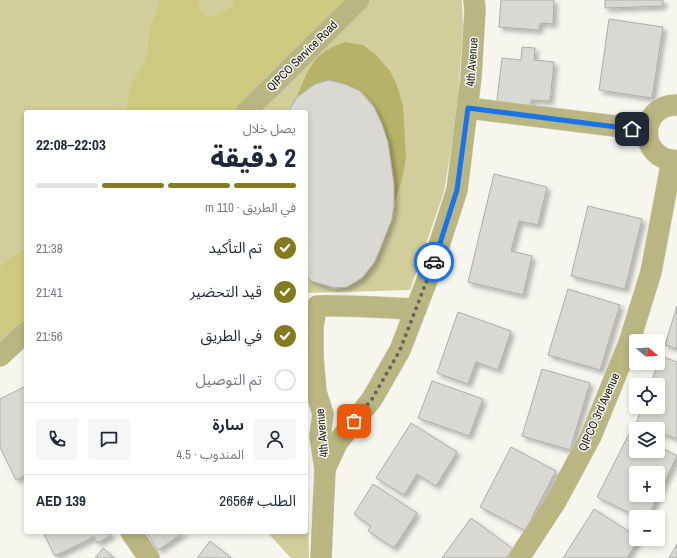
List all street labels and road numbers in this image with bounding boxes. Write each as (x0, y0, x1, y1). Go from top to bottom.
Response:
street label: QIPCO Service Road (263, 17, 341, 95)
street label: 4th Avenue (462, 37, 482, 87)
street label: QIPCO 3rd Avenue (575, 370, 623, 454)
street label: 4th Avenue (312, 408, 332, 458)

